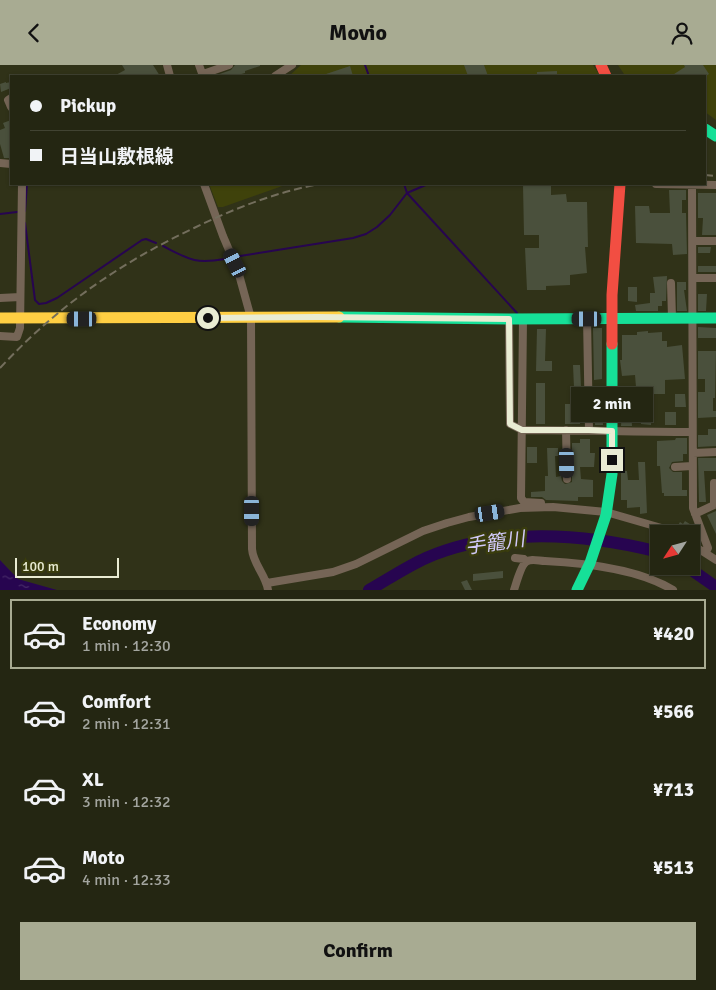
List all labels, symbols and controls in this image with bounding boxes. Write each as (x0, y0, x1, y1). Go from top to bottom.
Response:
icon: back (20, 19, 48, 47)
text: Movio (329, 19, 387, 46)
icon: person (668, 19, 696, 47)
text: Pickup (60, 94, 116, 118)
text: 日当山敷根線 (60, 145, 174, 169)
car (221, 246, 248, 280)
route start (197, 307, 219, 329)
car (67, 312, 97, 327)
car (572, 312, 602, 327)
callout: 2 min (571, 387, 653, 423)
text: 2 min (593, 394, 631, 414)
car (559, 448, 574, 478)
route end (601, 449, 623, 471)
car (244, 496, 259, 526)
car (474, 503, 505, 523)
north arrow (650, 525, 700, 575)
map controls (650, 525, 700, 575)
water label: 手籠川 (464, 526, 528, 560)
scale bar (15, 555, 119, 578)
text: 100 m (22, 558, 59, 575)
icon: car (22, 612, 67, 657)
text: Economy (82, 612, 156, 636)
text: ¥420 (653, 622, 694, 646)
text: 1 min · 12:30 (82, 636, 171, 656)
icon: car (22, 690, 67, 735)
text: Comfort (82, 690, 151, 714)
text: ¥566 (653, 700, 694, 724)
text: 2 min · 12:31 (82, 714, 171, 734)
icon: car (22, 768, 67, 813)
text: XL (82, 768, 104, 792)
text: ¥713 (653, 778, 694, 802)
text: 3 min · 12:32 (82, 792, 171, 812)
icon: car (22, 846, 67, 891)
text: Moto (82, 846, 125, 870)
text: ¥513 (653, 856, 694, 880)
text: 4 min · 12:33 (82, 870, 171, 890)
button: Confirm (20, 922, 696, 980)

